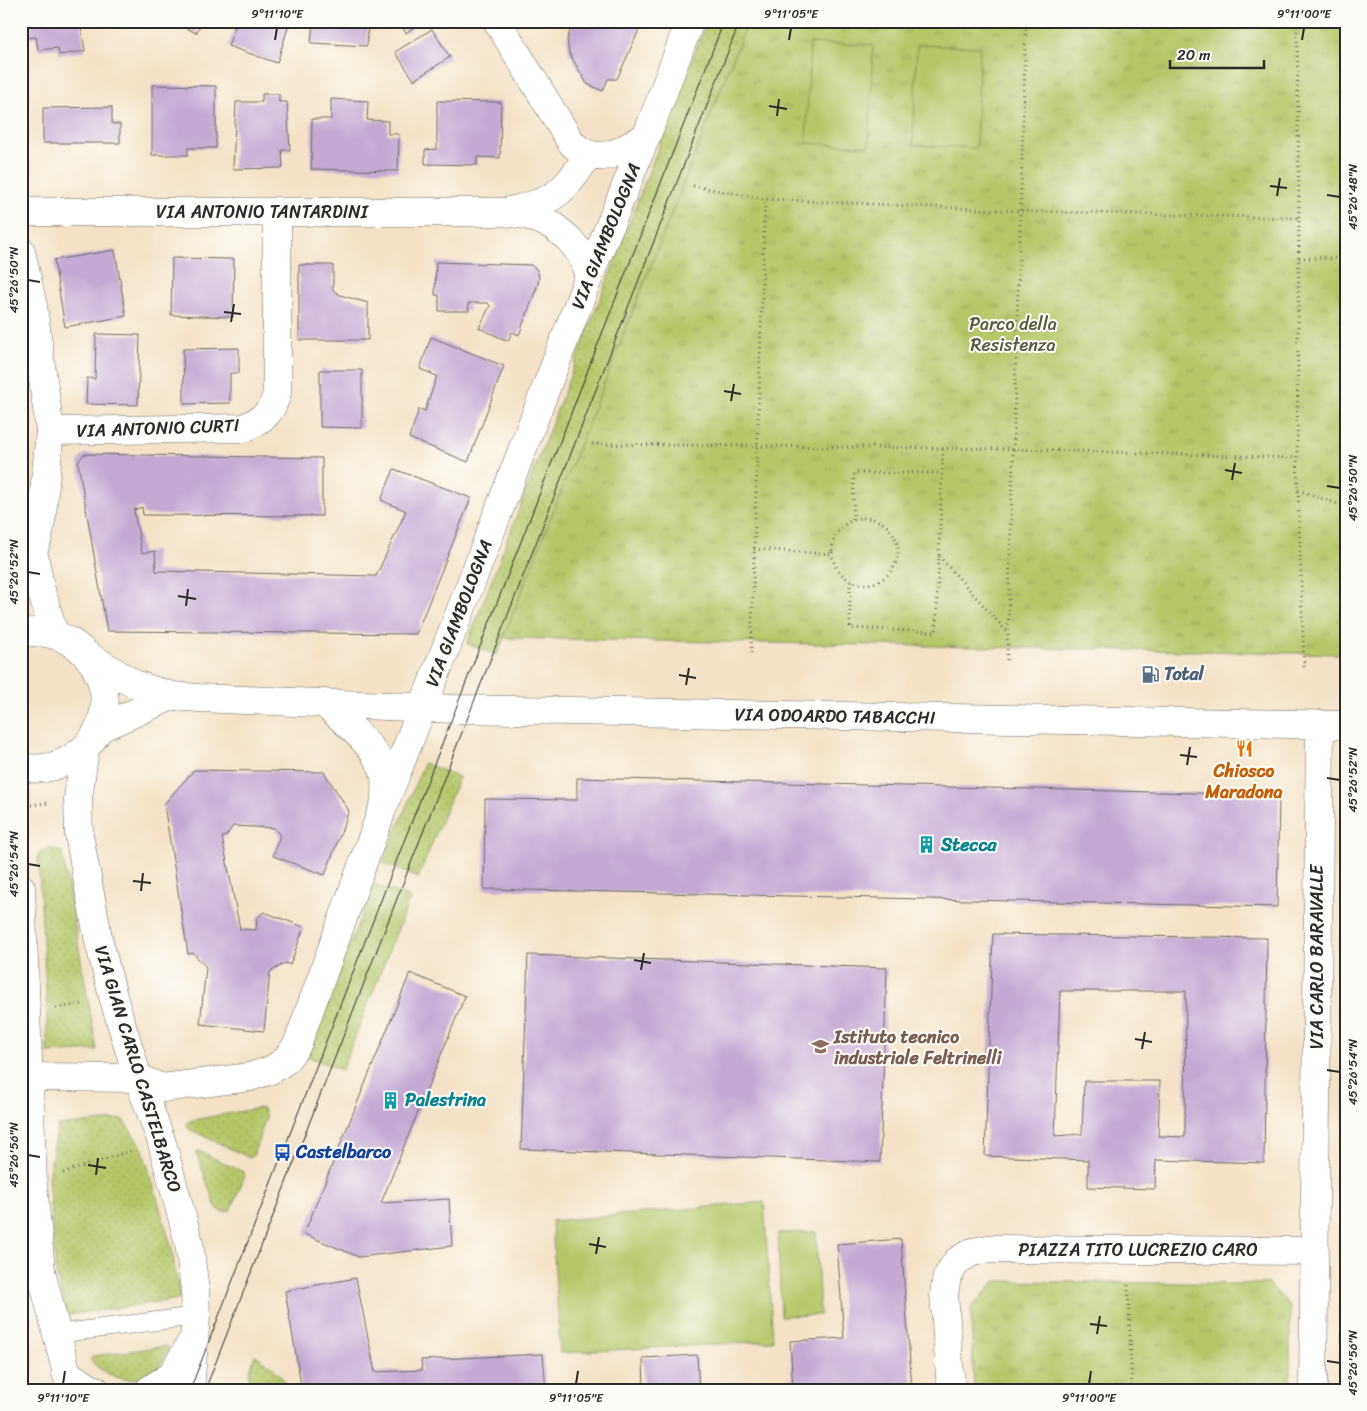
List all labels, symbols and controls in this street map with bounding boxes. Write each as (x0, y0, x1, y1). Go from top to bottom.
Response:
text: 9°11'10"E (251, 3, 304, 25)
text: 9°11'05"E (764, 3, 819, 25)
text: 9°11'00"E (1277, 3, 1332, 25)
scale bar (1170, 38, 1263, 70)
text: 20 m (1177, 42, 1211, 68)
street label: VIA GIAMBOLOGNA (562, 158, 650, 314)
text: 45°26'48"N (1342, 163, 1364, 230)
street label: VIA ANTONIO TANTARDINI (156, 196, 370, 228)
text: 45°26'50"N (3, 246, 25, 313)
park label: Parco della Resistenza (969, 308, 1057, 361)
street label: VIA ANTONIO CURTI (76, 409, 240, 447)
text: 45°26'50"N (1342, 454, 1364, 521)
street label: VIA GIAMBOLOGNA (416, 535, 502, 691)
text: 45°26'52"N (3, 538, 25, 605)
place label: Total (1164, 658, 1204, 690)
fuel station icon: Total (1140, 664, 1160, 684)
street label: VIA ODOARDO TABACCHI (734, 698, 936, 734)
restaurant icon: Chiosco Maradona (1234, 738, 1254, 758)
text: 45°26'52"N (1342, 746, 1364, 813)
place label: Chiosco Maradona (1204, 755, 1283, 808)
place label: Stecca (940, 829, 997, 861)
text: 45°26'54"N (3, 830, 25, 897)
building icon: Stecca (917, 835, 937, 855)
street label: VIA CARLO BARAVALLE (1301, 864, 1333, 1049)
street label: VIA GIAN CARLO CASTELBARCO (85, 941, 191, 1197)
place label: Istituto tecnico industriale Feltrinelli (833, 1021, 1003, 1074)
school or university icon: Istituto tecnico industriale Feltrinelli (810, 1037, 830, 1057)
text: 45°26'54"N (1342, 1038, 1364, 1105)
place label: Palestrina (405, 1084, 486, 1116)
building icon: Palestrina (381, 1090, 401, 1110)
text: 45°26'56"N (3, 1122, 25, 1188)
place label: Castelbarco (295, 1136, 392, 1168)
bus stop icon: Castelbarco (272, 1142, 292, 1162)
street label: PIAZZA TITO LUCREZIO CARO (1018, 1234, 1258, 1266)
text: 45°26'56"N (1342, 1330, 1364, 1396)
text: 9°11'10"E (37, 1387, 90, 1409)
text: 9°11'05"E (549, 1387, 604, 1409)
text: 9°11'00"E (1062, 1387, 1117, 1409)

